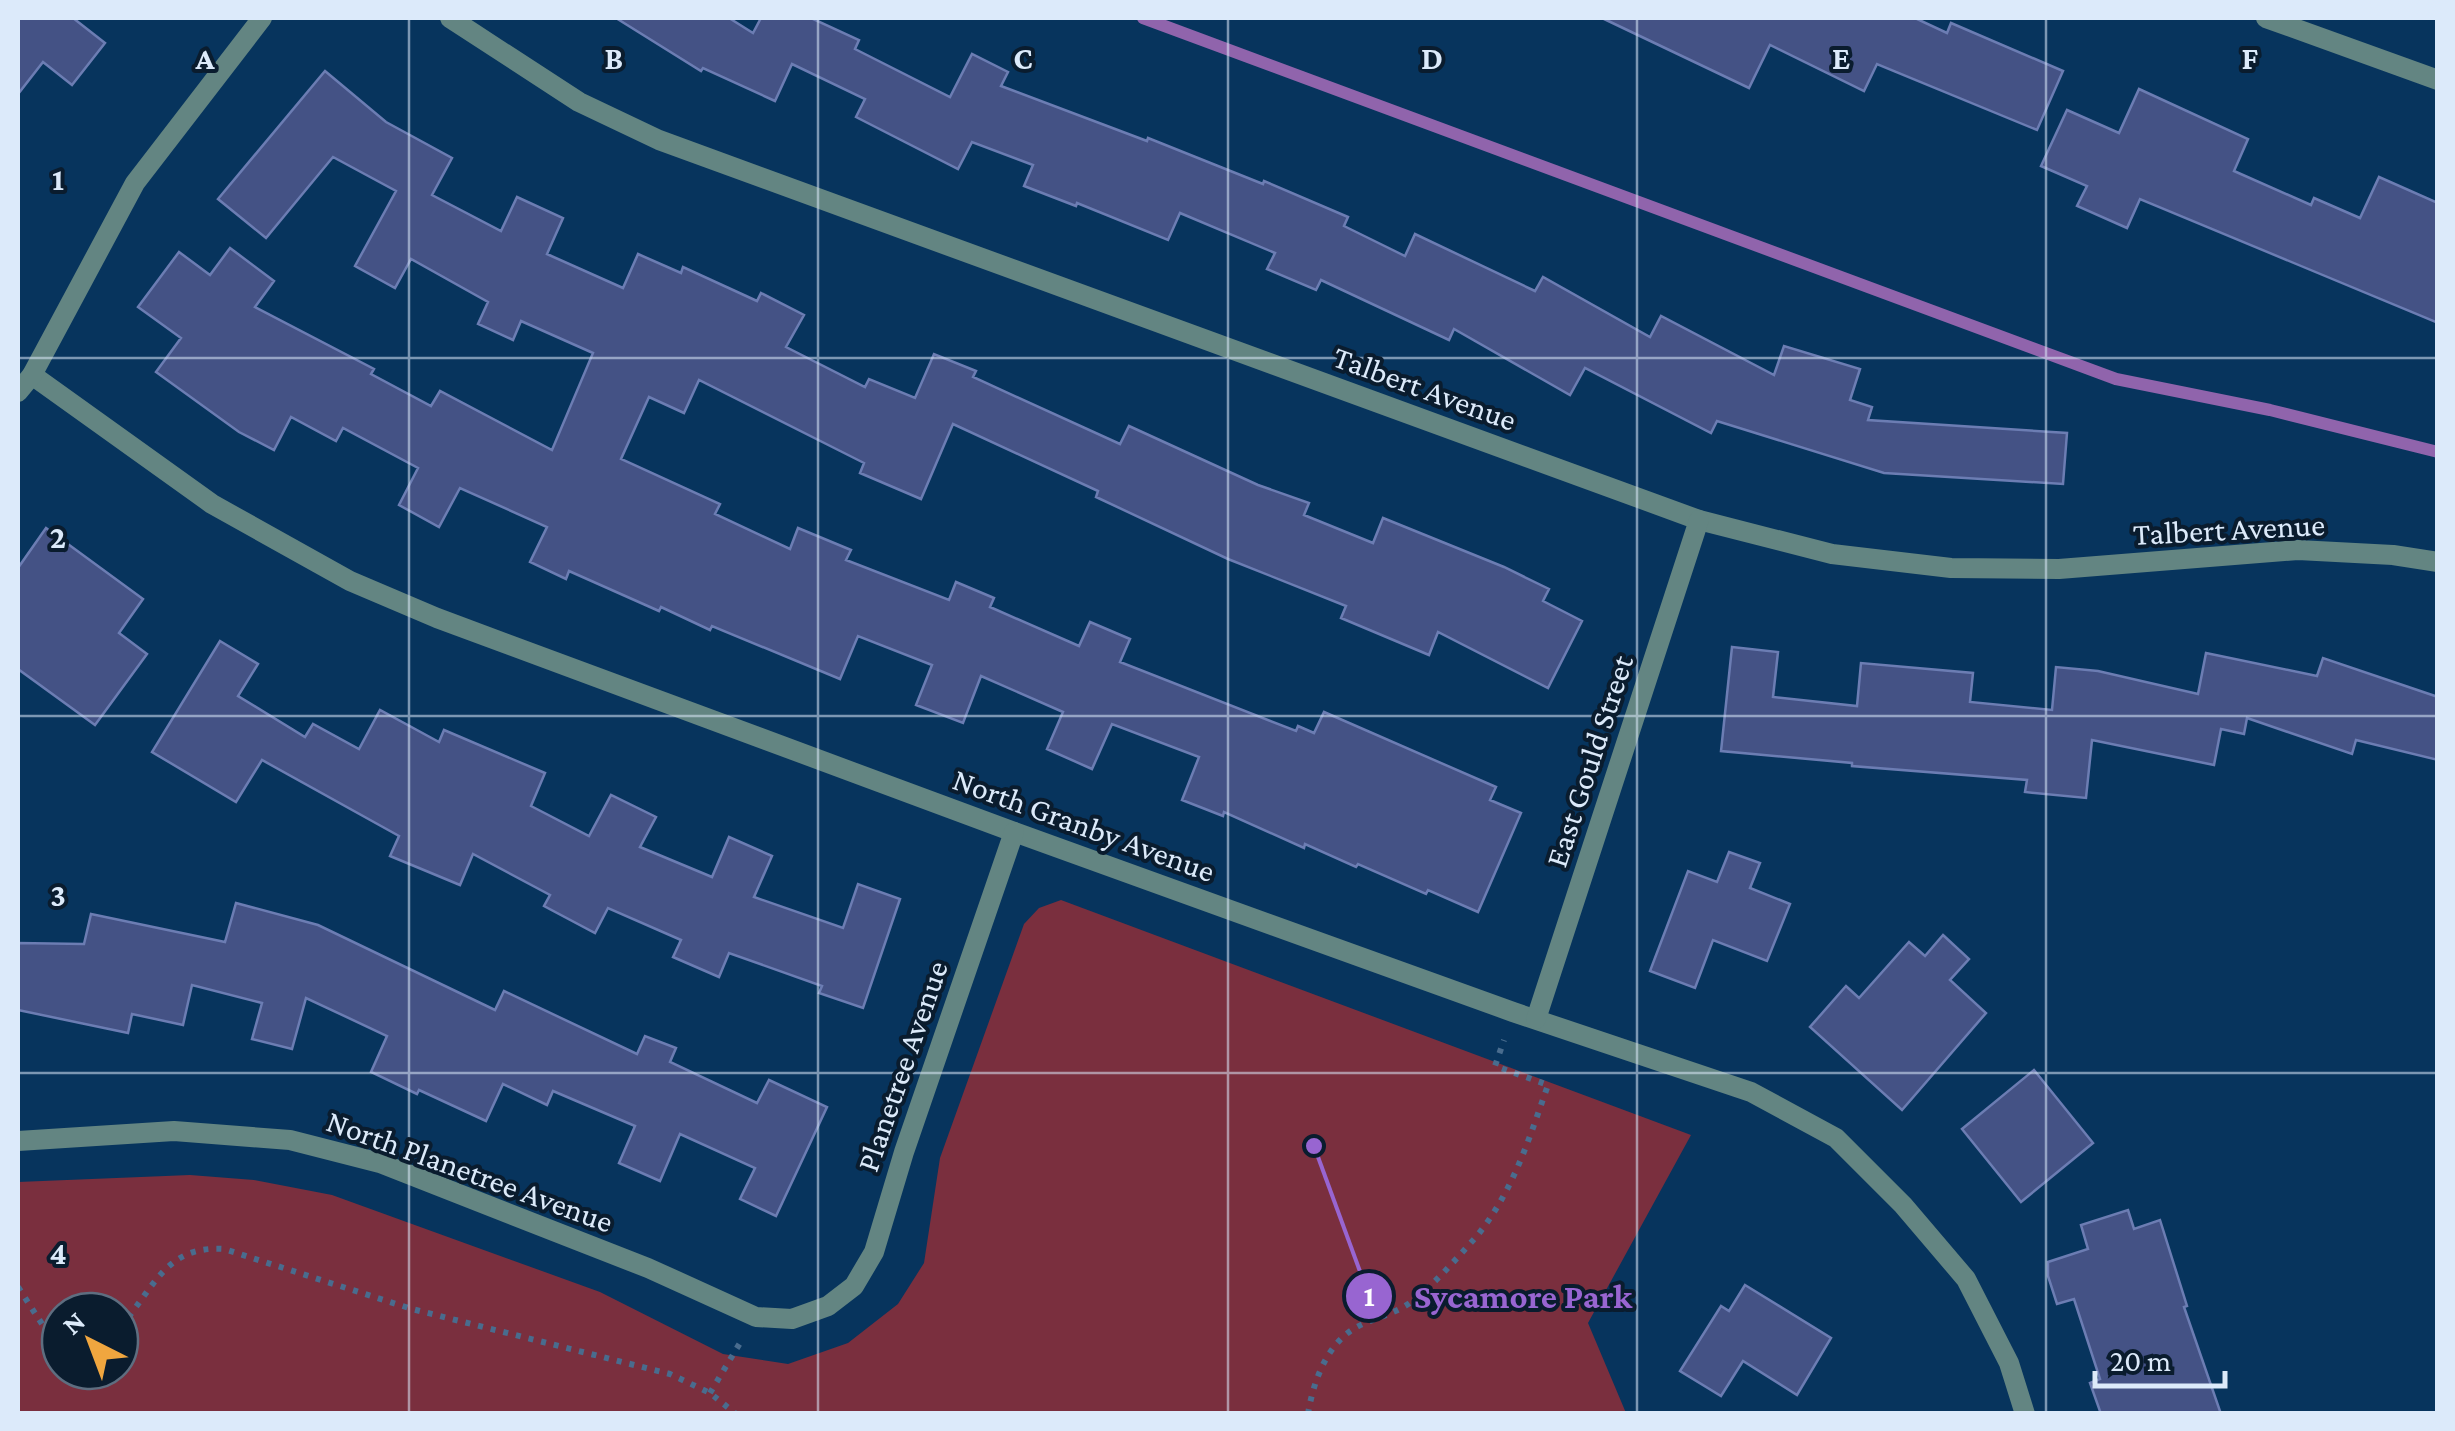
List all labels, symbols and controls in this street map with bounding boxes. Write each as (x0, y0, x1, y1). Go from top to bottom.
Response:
text: A (194, 40, 215, 76)
text: B (605, 40, 623, 76)
text: C (1013, 40, 1033, 76)
text: D (1421, 40, 1443, 76)
text: E (1832, 40, 1850, 76)
text: F (2242, 40, 2259, 76)
text: 1 (52, 161, 64, 197)
street label: Talbert Avenue (1329, 338, 1521, 438)
street label: Talbert Avenue (2132, 506, 2326, 552)
text: 2 (50, 519, 66, 555)
street label: East Gould Street (1538, 650, 1640, 871)
street label: North Granby Avenue (948, 761, 1220, 889)
text: 3 (50, 877, 66, 913)
street label: Planetree Avenue (849, 956, 955, 1176)
street label: North Planetree Avenue (322, 1102, 618, 1240)
text: 4 (49, 1235, 67, 1271)
callout: Sycamore Park (1344, 1263, 1652, 1328)
text: Sycamore Park (1414, 1277, 1633, 1316)
text: 1 (1363, 1279, 1375, 1312)
north arrow (40, 1291, 140, 1391)
text: N (56, 1305, 91, 1341)
scale bar (2095, 1326, 2225, 1388)
text: 20 m (2110, 1344, 2171, 1377)

